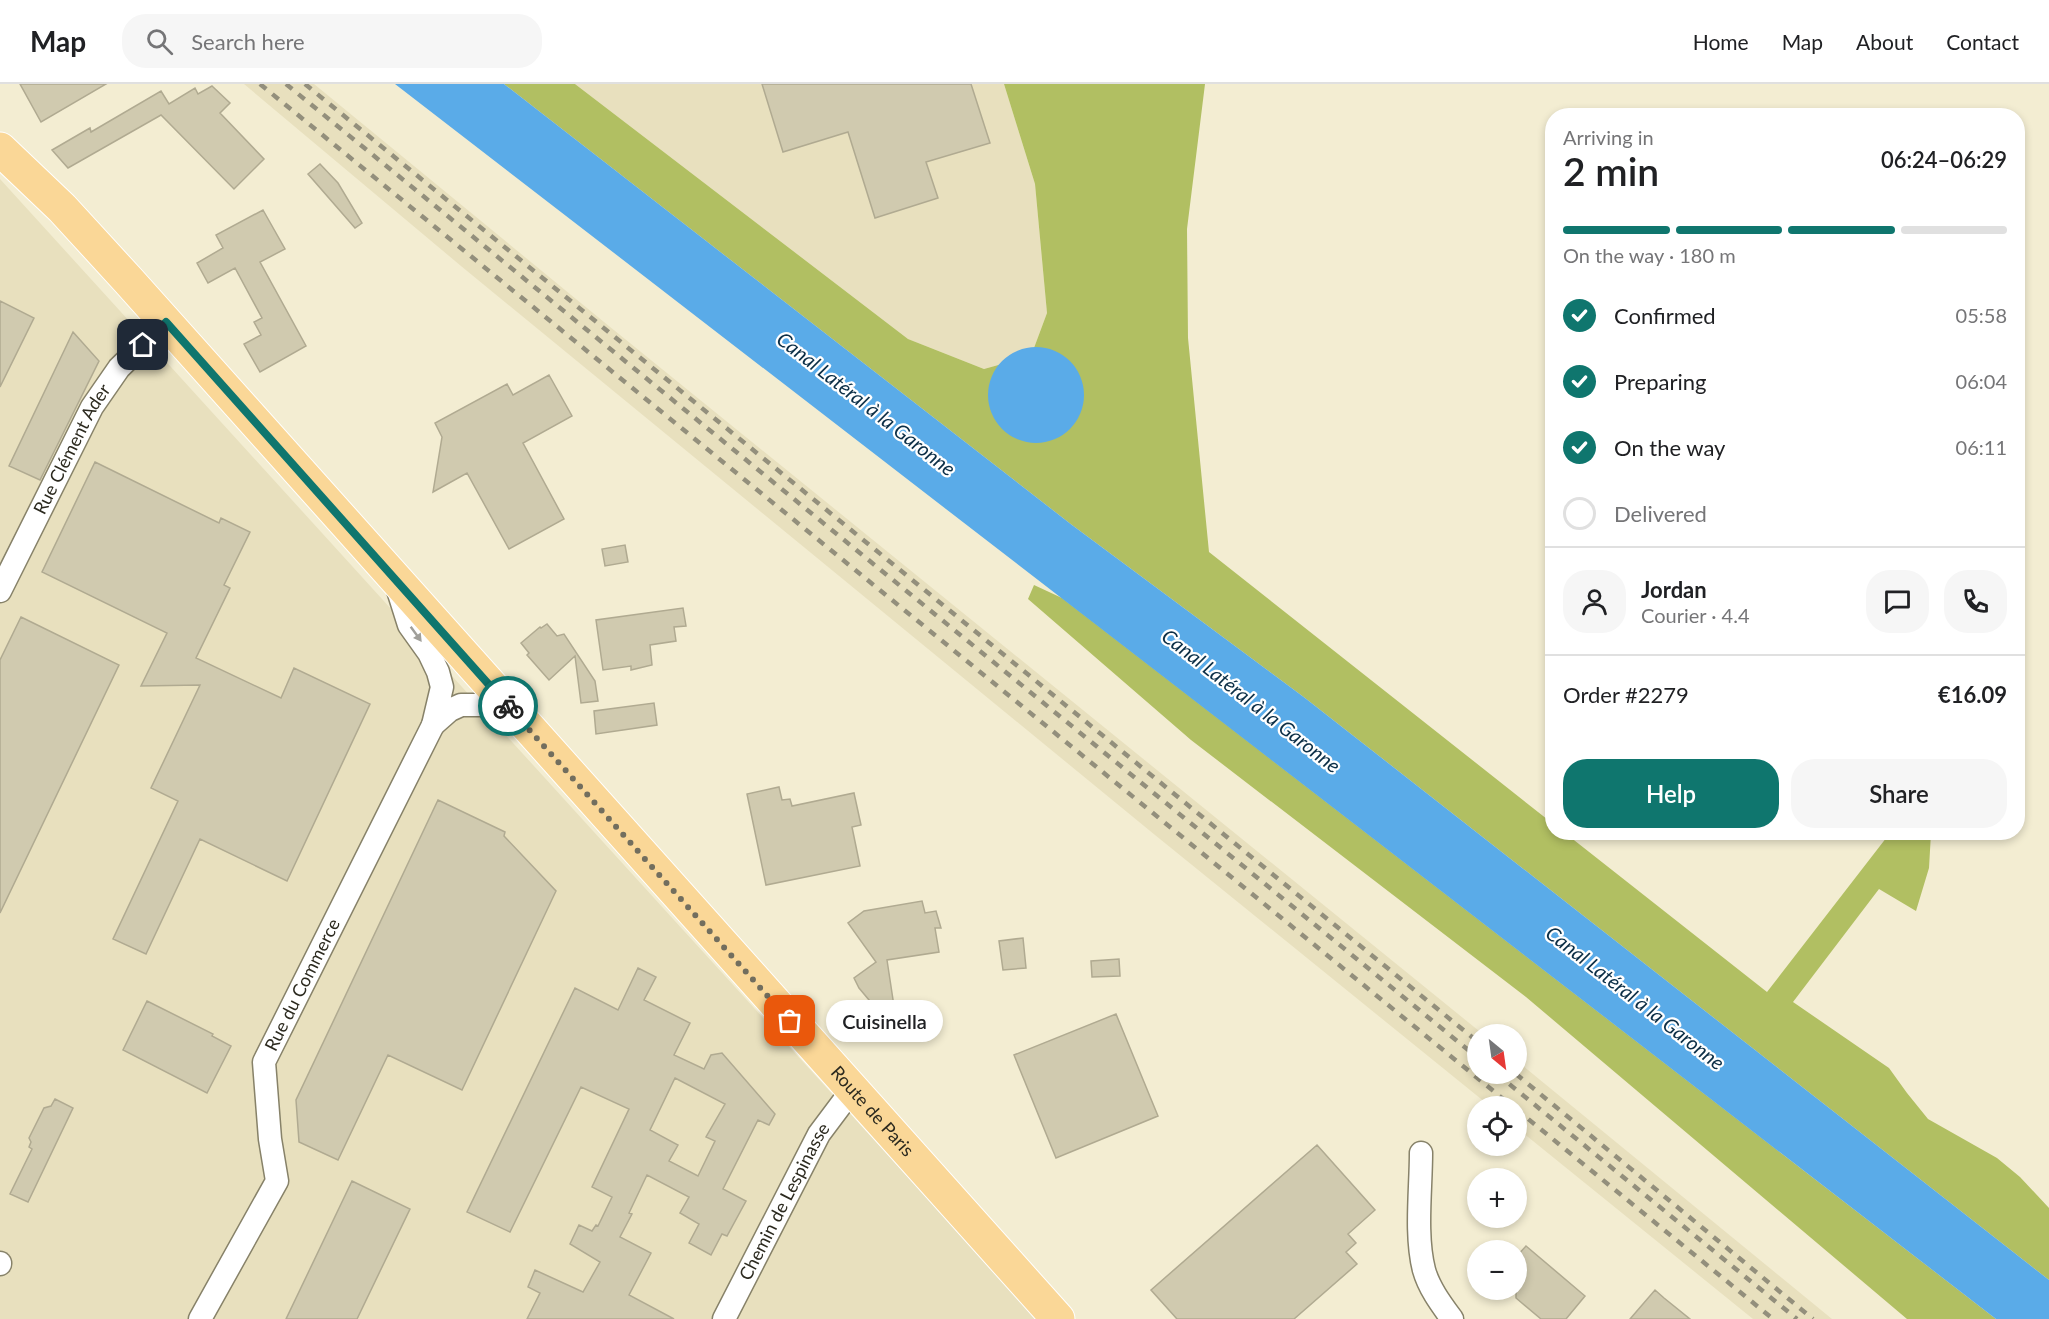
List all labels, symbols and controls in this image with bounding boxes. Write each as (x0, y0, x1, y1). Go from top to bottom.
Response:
search box (122, 14, 542, 68)
text: Map (30, 24, 86, 58)
icon: search (143, 25, 176, 58)
text: Search here (191, 28, 305, 55)
text: Home (1693, 29, 1749, 54)
text: Map (1782, 29, 1823, 54)
text: About (1856, 29, 1913, 54)
text: Contact (1946, 29, 2019, 54)
text: Arriving in (1563, 125, 1654, 149)
text: 06:24–06:29 (1881, 146, 2007, 173)
text: 2 min (1563, 148, 1659, 194)
text: On the way · 180 m (1563, 243, 1736, 267)
icon: check (1563, 299, 1596, 332)
text: Confirmed (1614, 302, 1716, 329)
text: 05:58 (1956, 303, 2007, 327)
pin (117, 319, 168, 370)
water label: Canal Latéral à la Garonne (773, 326, 961, 480)
icon: home (126, 328, 159, 361)
icon: check (1563, 365, 1596, 398)
text: Preparing (1614, 368, 1706, 395)
text: 06:04 (1956, 369, 2007, 393)
street label: Rue Clément Ader (28, 379, 115, 518)
icon: check (1563, 431, 1596, 464)
text: On the way (1614, 434, 1725, 461)
text: 06:11 (1956, 435, 2007, 459)
text: Delivered (1614, 500, 1707, 527)
button: person (1563, 570, 1626, 633)
button: chat (1866, 570, 1929, 633)
button: phone (1944, 570, 2007, 633)
text: Jordan (1641, 576, 1707, 603)
text: Courier · 4.4 (1641, 603, 1750, 627)
water label: Canal Latéral à la Garonne (1158, 623, 1346, 777)
one-way arrow (409, 626, 421, 641)
courier (478, 676, 538, 736)
text: Order #2279 (1563, 681, 1689, 708)
text: €16.09 (1938, 681, 2007, 708)
icon: bike (492, 690, 525, 723)
button: Help (1563, 759, 1779, 828)
button: Share (1791, 759, 2007, 828)
street label: Rue du Commerce (259, 915, 344, 1054)
water label: Canal Latéral à la Garonne (1542, 920, 1730, 1074)
pin (764, 995, 815, 1046)
callout: Cuisinella (826, 1000, 943, 1042)
icon: bag (773, 1004, 806, 1037)
text: Cuisinella (842, 1009, 927, 1033)
north arrow (1467, 1024, 1527, 1084)
map controls (1467, 1024, 1527, 1300)
street label: Route de Paris (827, 1061, 919, 1161)
button: locate (1467, 1096, 1527, 1156)
street label: Chemin de Lespinasse (734, 1118, 834, 1284)
button: + (1467, 1168, 1527, 1228)
button: − (1467, 1240, 1527, 1300)

